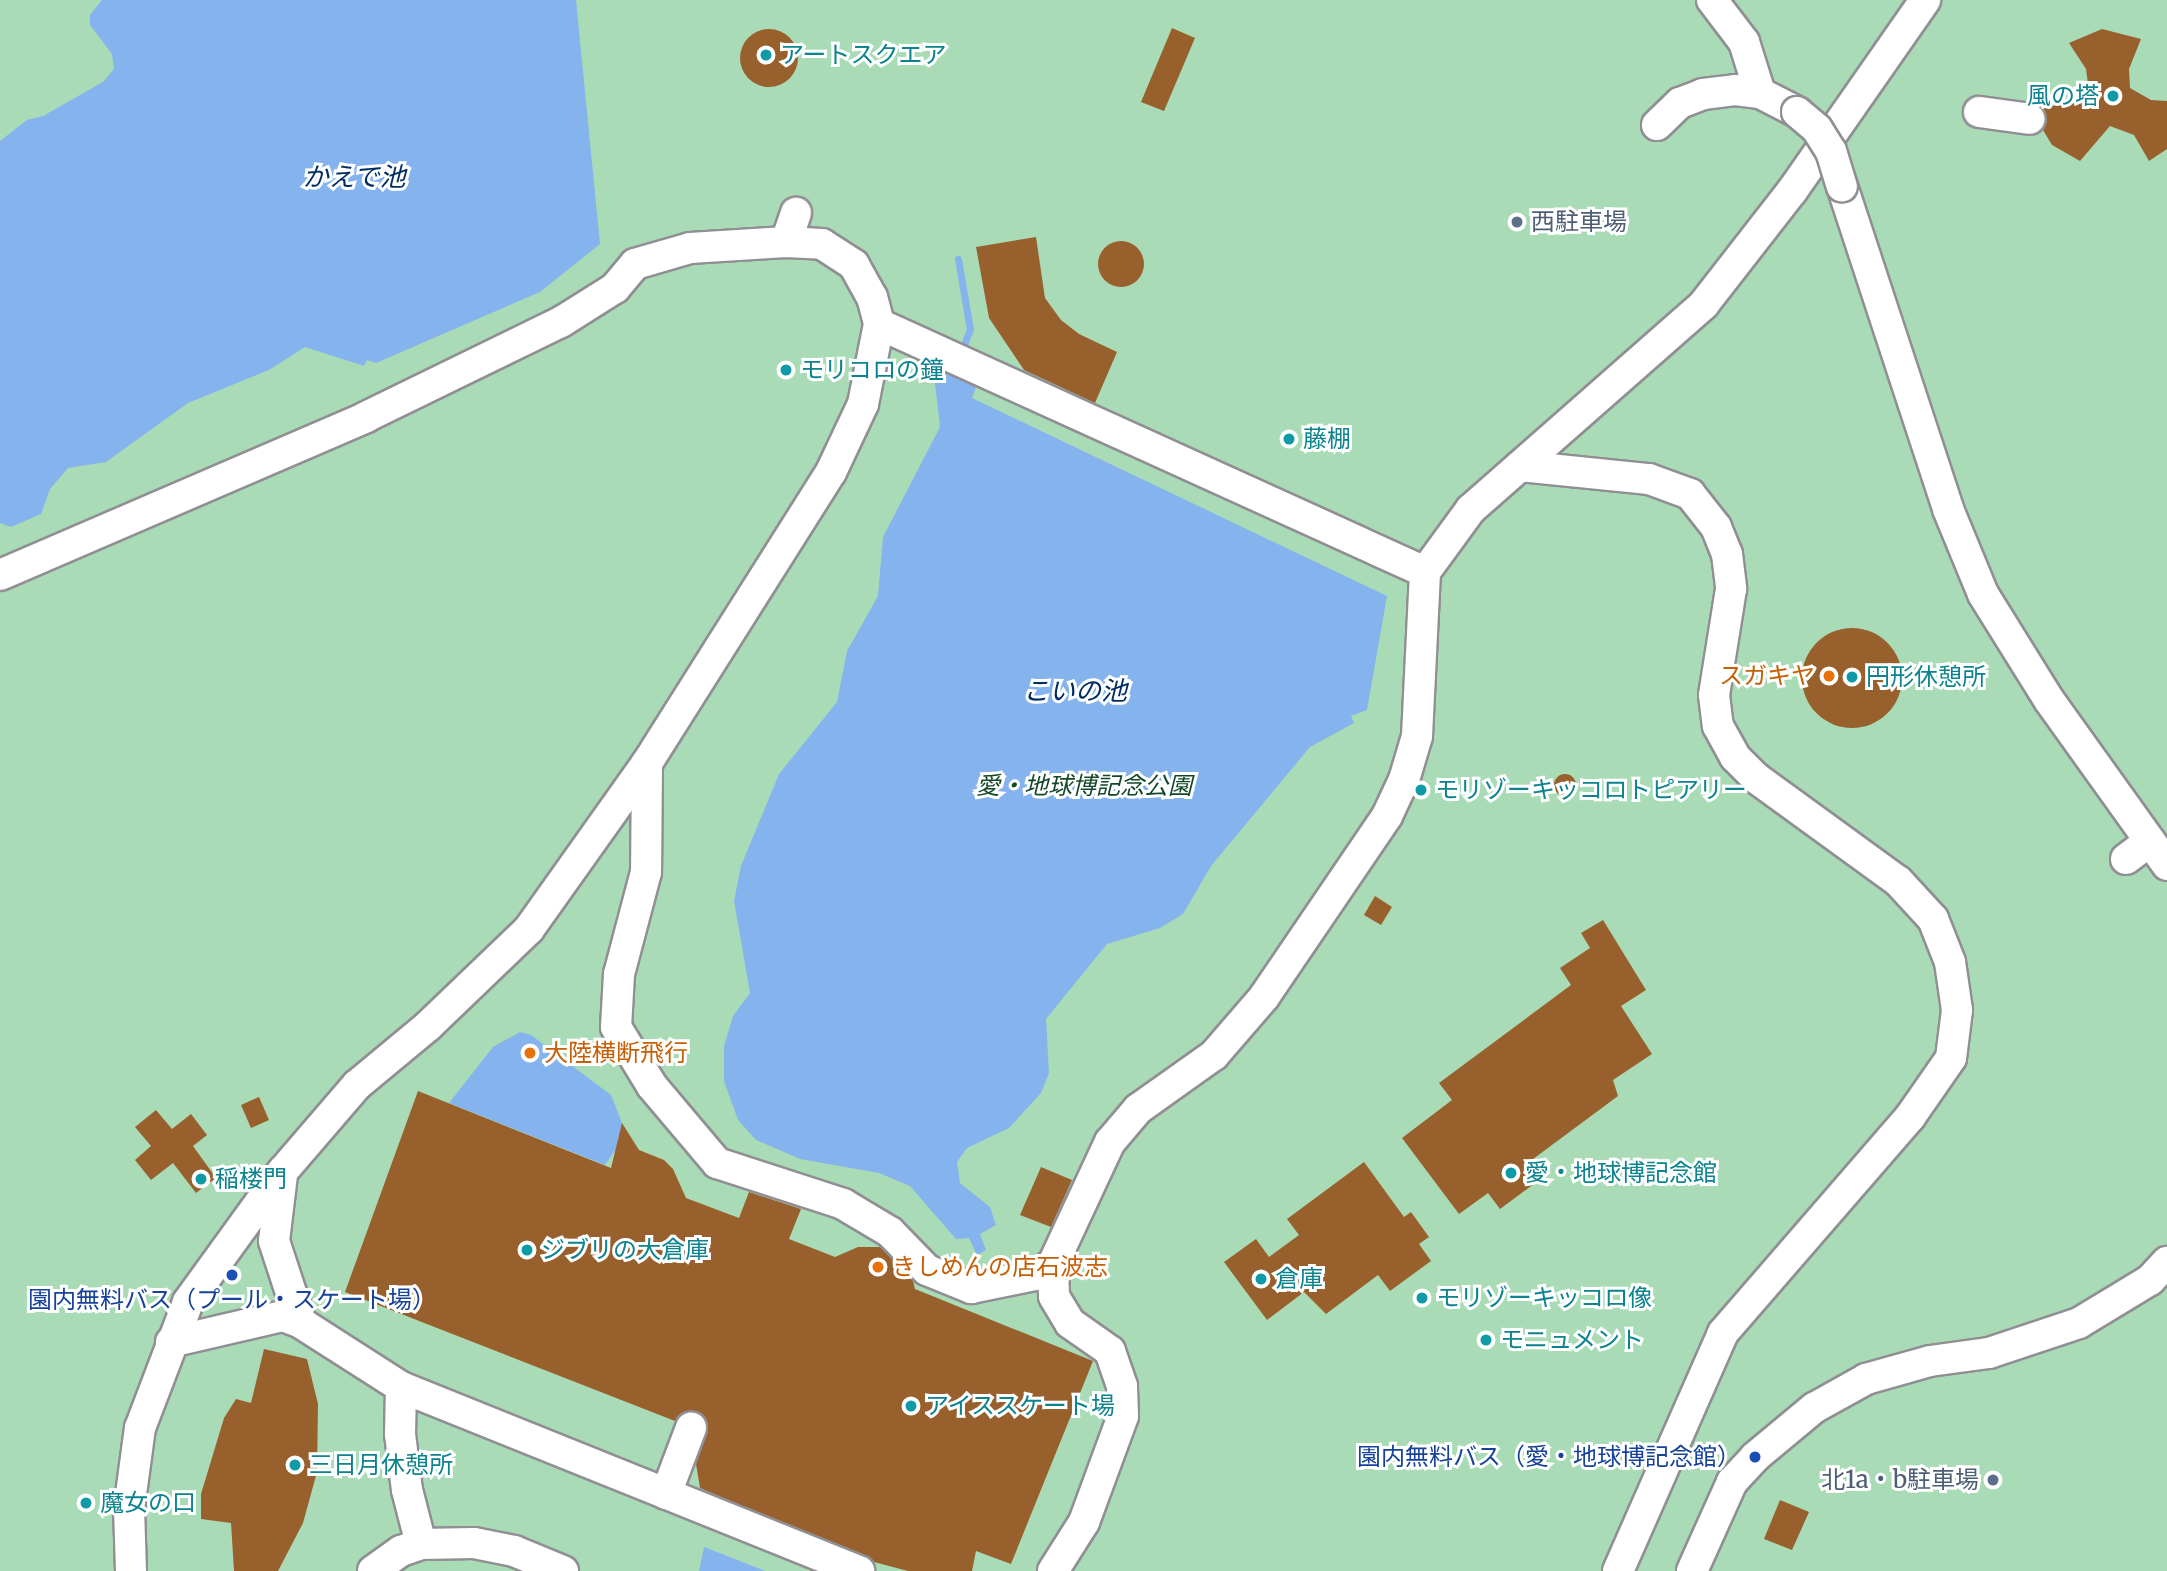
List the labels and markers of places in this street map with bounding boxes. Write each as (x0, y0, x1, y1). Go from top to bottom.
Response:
place label: アートスクエア (780, 41, 947, 69)
marker: アートスクエア (758, 47, 774, 63)
place label: 風の塔 (2027, 82, 2099, 110)
marker: 風の塔 (2105, 88, 2121, 104)
place label: 西駐車場 (1531, 208, 1627, 236)
marker: 西駐車場 (1509, 214, 1525, 230)
place label: モリコロの鐘 (800, 356, 944, 384)
marker: モリコロの鐘 (778, 362, 794, 378)
place label: 藤棚 (1303, 425, 1351, 453)
marker: 藤棚 (1281, 431, 1297, 447)
place label: スガキヤ (1719, 662, 1815, 690)
place label: 円形休憩所 (1866, 663, 1986, 691)
marker: スガキヤ (1821, 668, 1837, 684)
marker: 円形休憩所 (1844, 669, 1860, 685)
place label: モリゾーキッコロトピアリー (1435, 776, 1747, 804)
marker: モリゾーキッコロトピアリー (1413, 782, 1429, 798)
place label: 大陸横断飛行 (544, 1039, 688, 1067)
marker: 大陸横断飛行 (522, 1045, 538, 1061)
place label: 愛・地球博記念館 (1525, 1159, 1717, 1187)
place label: 稲楼門 (215, 1165, 287, 1193)
marker: 愛・地球博記念館 (1503, 1165, 1519, 1181)
marker: 稲楼門 (193, 1171, 209, 1187)
place label: ジブリの大倉庫 (541, 1236, 709, 1264)
marker: ジブリの大倉庫 (519, 1242, 535, 1258)
place label: きしめんの店石波志 (892, 1253, 1108, 1281)
marker: きしめんの店石波志 (870, 1259, 886, 1275)
place label: 倉庫 (1275, 1265, 1323, 1293)
marker: 園内無料バス（プール・スケート場） (224, 1267, 240, 1283)
marker: 倉庫 (1253, 1271, 1269, 1287)
place label: モリゾーキッコロ像 (1436, 1284, 1652, 1312)
place label: 園内無料バス（プール・スケート場） (28, 1286, 436, 1314)
marker: モリゾーキッコロ像 (1414, 1290, 1430, 1306)
place label: モニュメント (1500, 1326, 1644, 1354)
marker: モニュメント (1478, 1332, 1494, 1348)
place label: アイススケート場 (925, 1392, 1117, 1420)
marker: アイススケート場 (903, 1398, 919, 1414)
place label: 園内無料バス（愛・地球博記念館） (1357, 1443, 1741, 1471)
marker: 園内無料バス（愛・地球博記念館） (1747, 1449, 1763, 1465)
place label: 三日月休憩所 (309, 1451, 453, 1479)
marker: 三日月休憩所 (287, 1457, 303, 1473)
place label: 北1a・b駐車場 (1821, 1466, 1979, 1494)
marker: 北1a・b駐車場 (1985, 1472, 2001, 1488)
place label: 魔女の口 (100, 1489, 196, 1517)
marker: 魔女の口 (78, 1495, 94, 1511)

